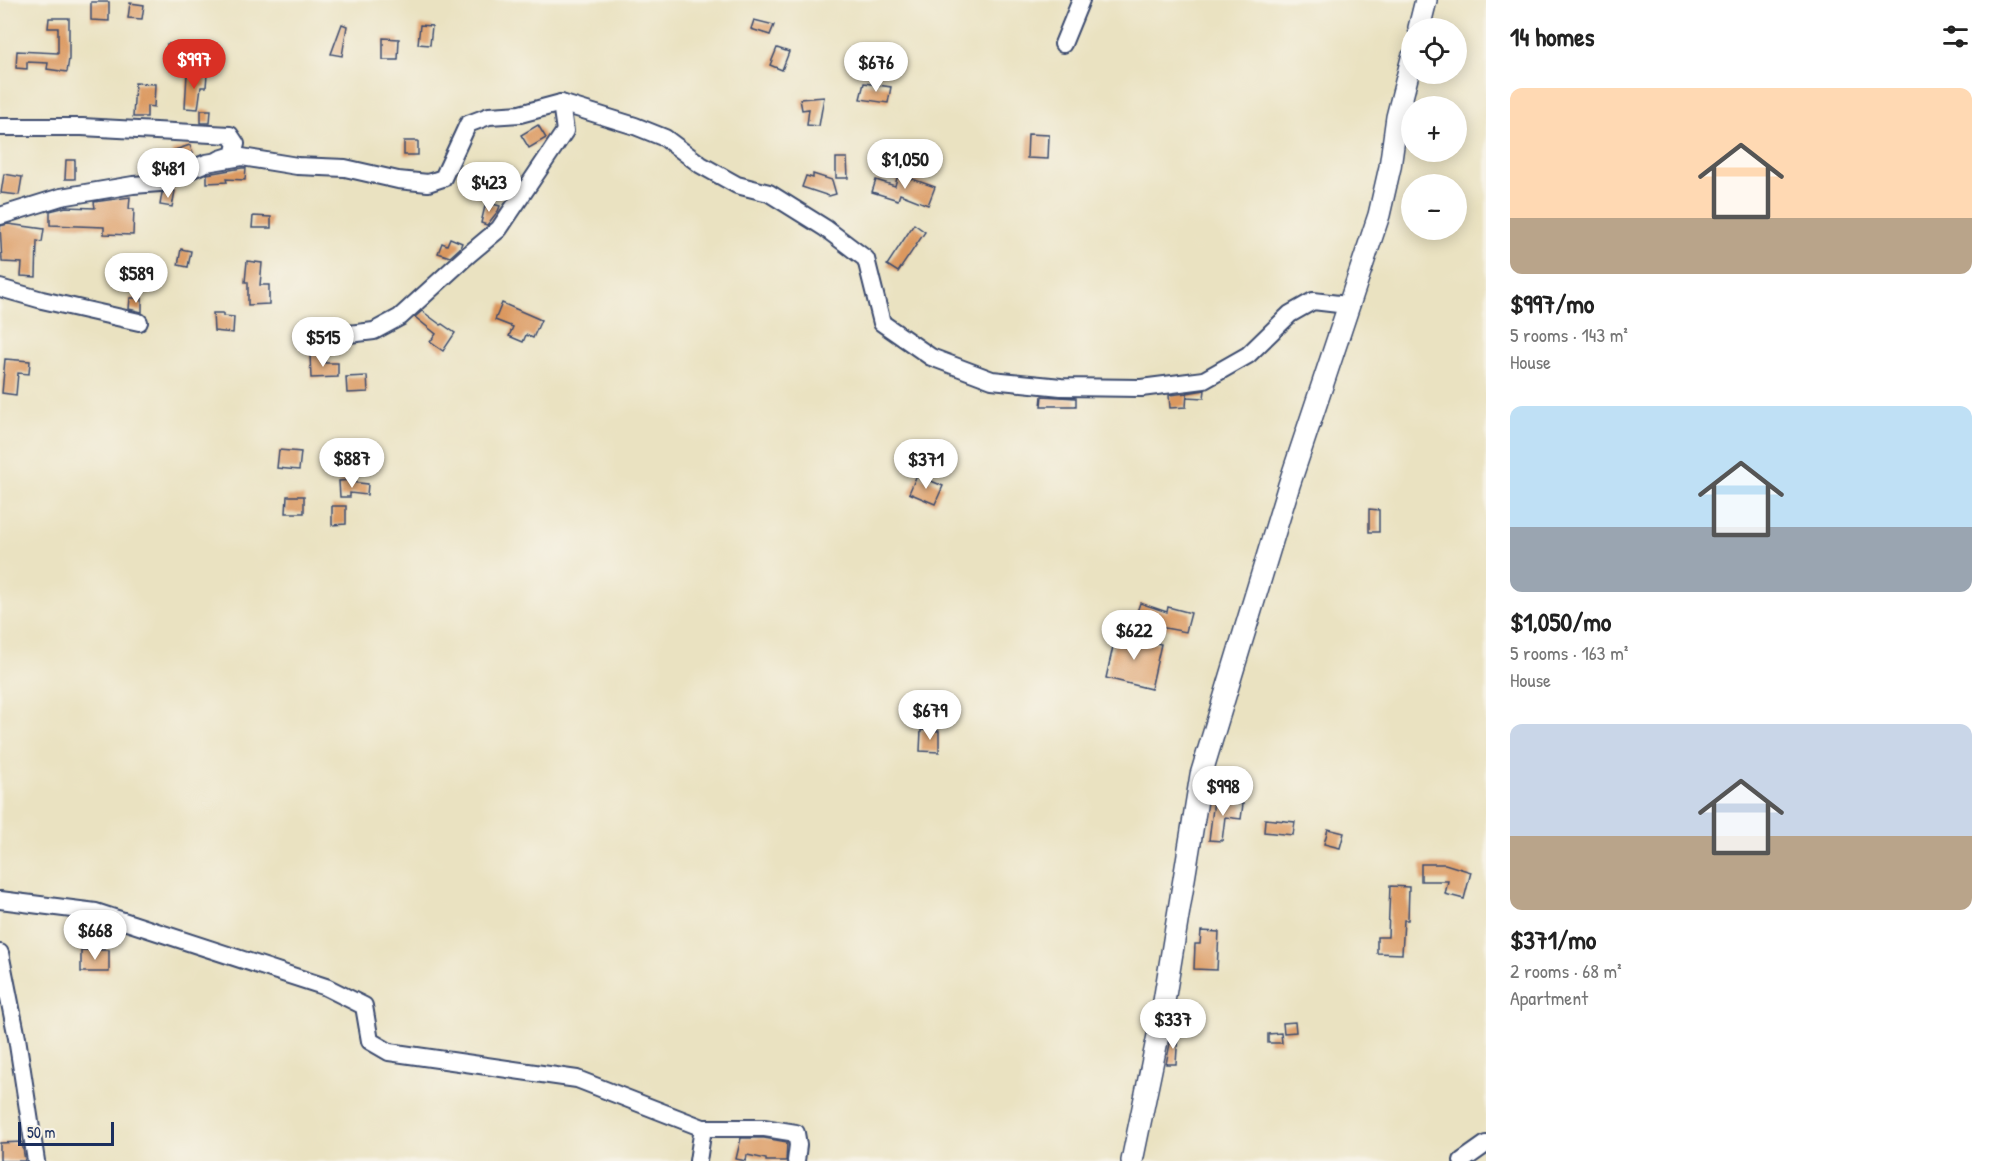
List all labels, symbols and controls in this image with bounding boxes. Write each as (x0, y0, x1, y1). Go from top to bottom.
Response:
map controls (1401, 18, 1467, 240)
button: locate (1401, 18, 1467, 84)
text: 14 homes (1510, 19, 1595, 54)
icon: filters (1939, 20, 1972, 53)
pin: $997 (158, 39, 230, 90)
pin: $676 (840, 42, 912, 93)
text: $997 (177, 45, 211, 72)
text: $676 (858, 48, 894, 75)
button: + (1401, 96, 1467, 162)
icon: home (1687, 127, 1795, 235)
pin: $1,050 (856, 139, 954, 190)
text: $1,050 (881, 145, 929, 172)
pin: $481 (132, 148, 204, 199)
text: $481 (151, 154, 185, 181)
pin: $423 (453, 162, 525, 213)
text: $423 (471, 168, 507, 195)
button: − (1401, 174, 1467, 240)
pin: $589 (100, 253, 172, 304)
text: $589 (119, 259, 153, 286)
text: $997/mo (1510, 286, 1594, 321)
pin: $515 (287, 317, 359, 368)
text: 5 rooms · 143 m² (1510, 321, 1628, 348)
text: $515 (306, 323, 340, 350)
text: House (1510, 348, 1551, 375)
pin: $887 (316, 438, 388, 489)
pin: $371 (890, 439, 962, 490)
text: $887 (333, 444, 371, 471)
text: $371 (908, 445, 944, 472)
icon: home (1687, 445, 1795, 553)
text: $1,050/mo (1510, 604, 1611, 639)
pin: $622 (1098, 610, 1170, 661)
text: $622 (1116, 616, 1152, 643)
text: 5 rooms · 163 m² (1510, 639, 1628, 666)
text: House (1510, 666, 1551, 693)
pin: $679 (894, 690, 966, 741)
text: $679 (912, 696, 948, 723)
icon: home (1687, 763, 1795, 871)
pin: $998 (1187, 766, 1259, 817)
text: $998 (1206, 772, 1240, 799)
pin: $668 (59, 910, 131, 961)
text: $668 (78, 916, 112, 943)
text: $371/mo (1510, 922, 1596, 957)
text: 2 rooms · 68 m² (1510, 957, 1622, 984)
text: Apartment (1510, 984, 1588, 1011)
pin: $337 (1137, 999, 1209, 1050)
text: $337 (1154, 1005, 1192, 1032)
scale bar (18, 1119, 114, 1146)
text: 50 m (27, 1121, 56, 1143)

